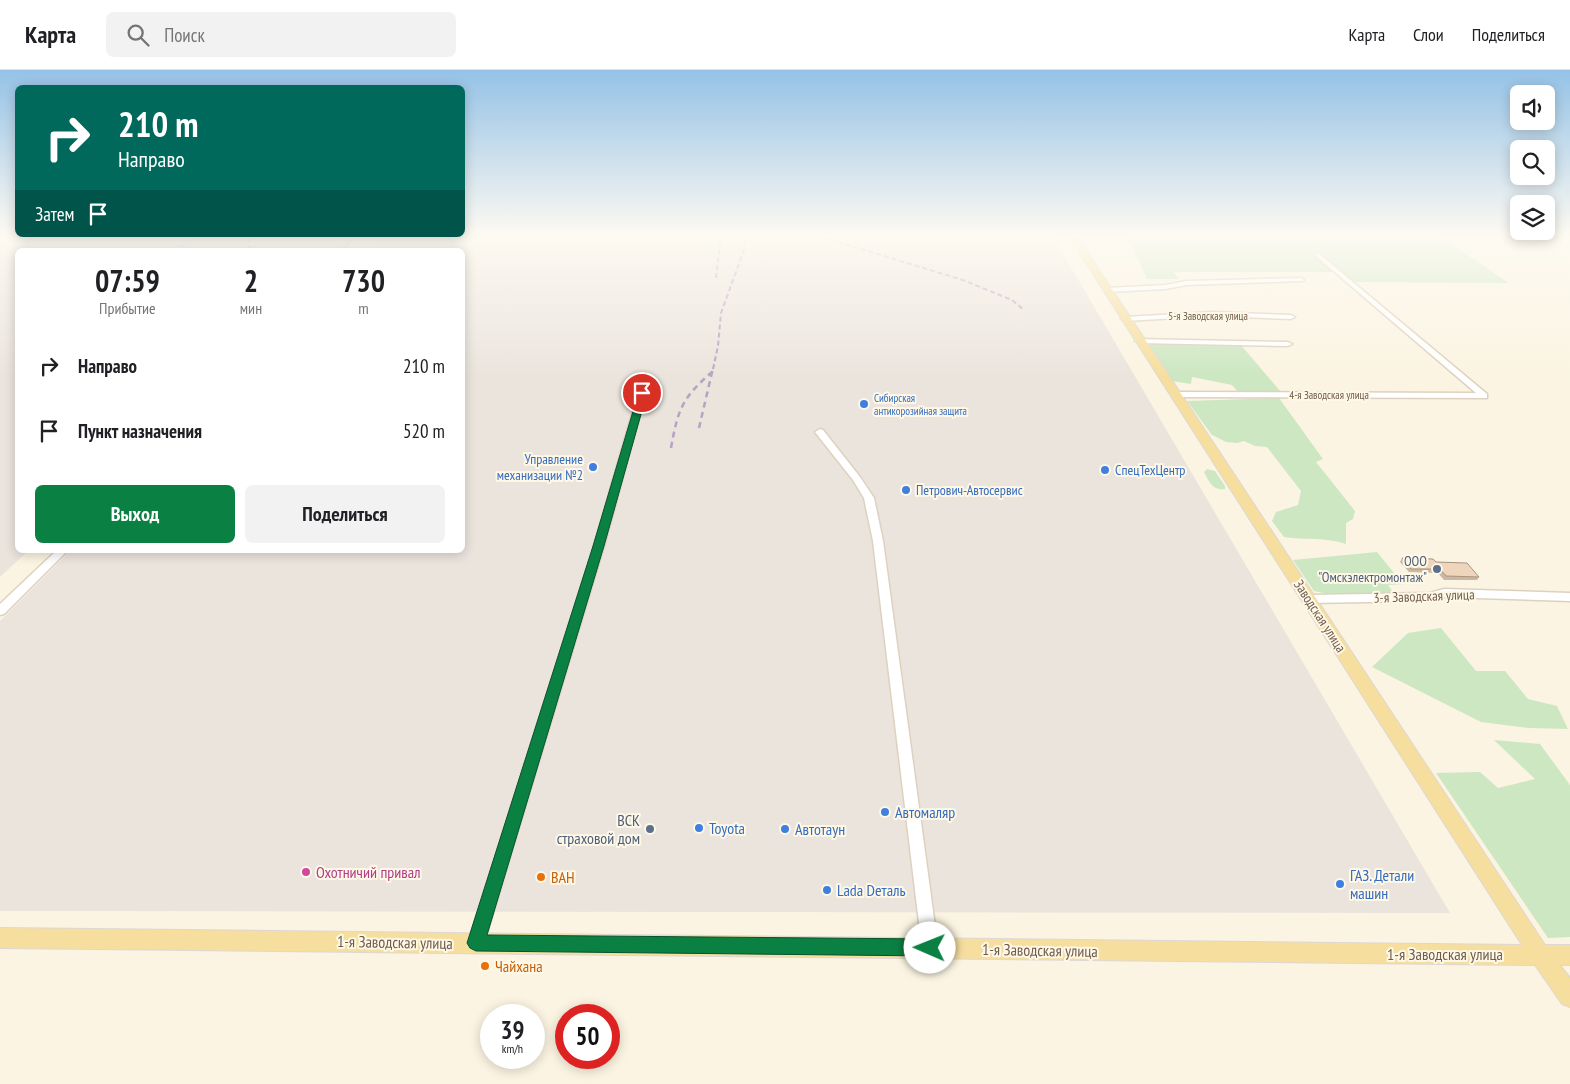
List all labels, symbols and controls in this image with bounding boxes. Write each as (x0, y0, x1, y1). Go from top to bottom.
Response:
search box (106, 12, 456, 57)
text: Карта (25, 19, 76, 50)
icon: search (124, 21, 152, 49)
text: Поиск (164, 23, 205, 47)
text: Карта (1348, 23, 1385, 46)
text: Слои (1413, 23, 1444, 46)
text: Поделиться (1472, 23, 1545, 46)
map controls (1510, 85, 1555, 240)
button: sound (1510, 85, 1555, 130)
text: 210 m (118, 101, 199, 147)
icon: right (35, 105, 100, 170)
button: search (1510, 140, 1555, 185)
text: Направо (118, 145, 185, 173)
button: layers (1510, 195, 1555, 240)
icon: arrive (84, 200, 112, 228)
text: Затем (35, 202, 74, 226)
text: 07:59 (95, 261, 160, 300)
text: 2 (244, 261, 258, 300)
text: 730 (342, 261, 385, 300)
text: Прибытие (99, 298, 156, 318)
text: мин (240, 298, 262, 318)
text: m (358, 298, 369, 318)
street label: 5-я Заводская улица (1168, 309, 1248, 323)
icon: right (35, 352, 63, 380)
text: Направо (78, 354, 137, 378)
text: 210 m (403, 354, 445, 378)
pin (621, 372, 663, 414)
icon: arrive (628, 379, 656, 407)
street label: 4-я Заводская улица (1289, 388, 1369, 402)
place label: Сибирская антикорозийная защита (874, 391, 967, 418)
marker: Сибирская антикорозийная защита (858, 398, 870, 410)
icon: arrive (35, 417, 63, 445)
text: Пункт назначения (78, 419, 202, 443)
text: 520 m (403, 419, 445, 443)
place label: Управление механизации №2 (497, 450, 583, 484)
marker: Управление механизации №2 (587, 461, 599, 473)
place label: СпецТехЦентр (1115, 461, 1185, 479)
marker: СпецТехЦентр (1099, 464, 1111, 476)
place label: Петрович-Автосервис (916, 481, 1023, 499)
marker: Петрович-Автосервис (900, 484, 912, 496)
button: Выход (35, 485, 235, 543)
button: Поделиться (245, 485, 445, 543)
place label: ООО "Омскэлектромонтаж" (1318, 552, 1427, 586)
marker: ООО "Омскэлектромонтаж" (1431, 563, 1443, 575)
street label: Заводская улица (1290, 576, 1350, 656)
street label: 3-я Заводская улица (1373, 585, 1475, 607)
place label: Автомаляр (895, 802, 955, 822)
marker: Автомаляр (879, 806, 891, 818)
place label: ВСК страховой дом (557, 810, 640, 848)
place label: Toyota (709, 818, 745, 838)
place label: Автотаун (795, 819, 845, 839)
marker: Toyota (693, 822, 705, 834)
marker: ВСК страховой дом (644, 823, 656, 835)
marker: Автотаун (779, 823, 791, 835)
place label: Охотничий привал (316, 862, 421, 882)
place label: ГАЗ. Детали машин (1350, 865, 1414, 903)
marker: Охотничий привал (300, 866, 312, 878)
place label: ВАН (551, 867, 575, 887)
marker: ВАН (535, 871, 547, 883)
marker: ГАЗ. Детали машин (1334, 878, 1346, 890)
place label: Lada Dеталь (837, 880, 906, 900)
marker: Lada Dеталь (821, 884, 833, 896)
position arrow (903, 921, 955, 973)
street label: 1-я Заводская улица (337, 931, 453, 953)
street label: 1-я Заводская улица (982, 939, 1098, 961)
street label: 1-я Заводская улица (1387, 944, 1503, 964)
place label: Чайхана (495, 956, 543, 976)
marker: Чайхана (479, 960, 491, 972)
speed limit sign: 50 (555, 1004, 620, 1069)
text: 39 (501, 1014, 524, 1046)
text: km/h (502, 1041, 523, 1056)

